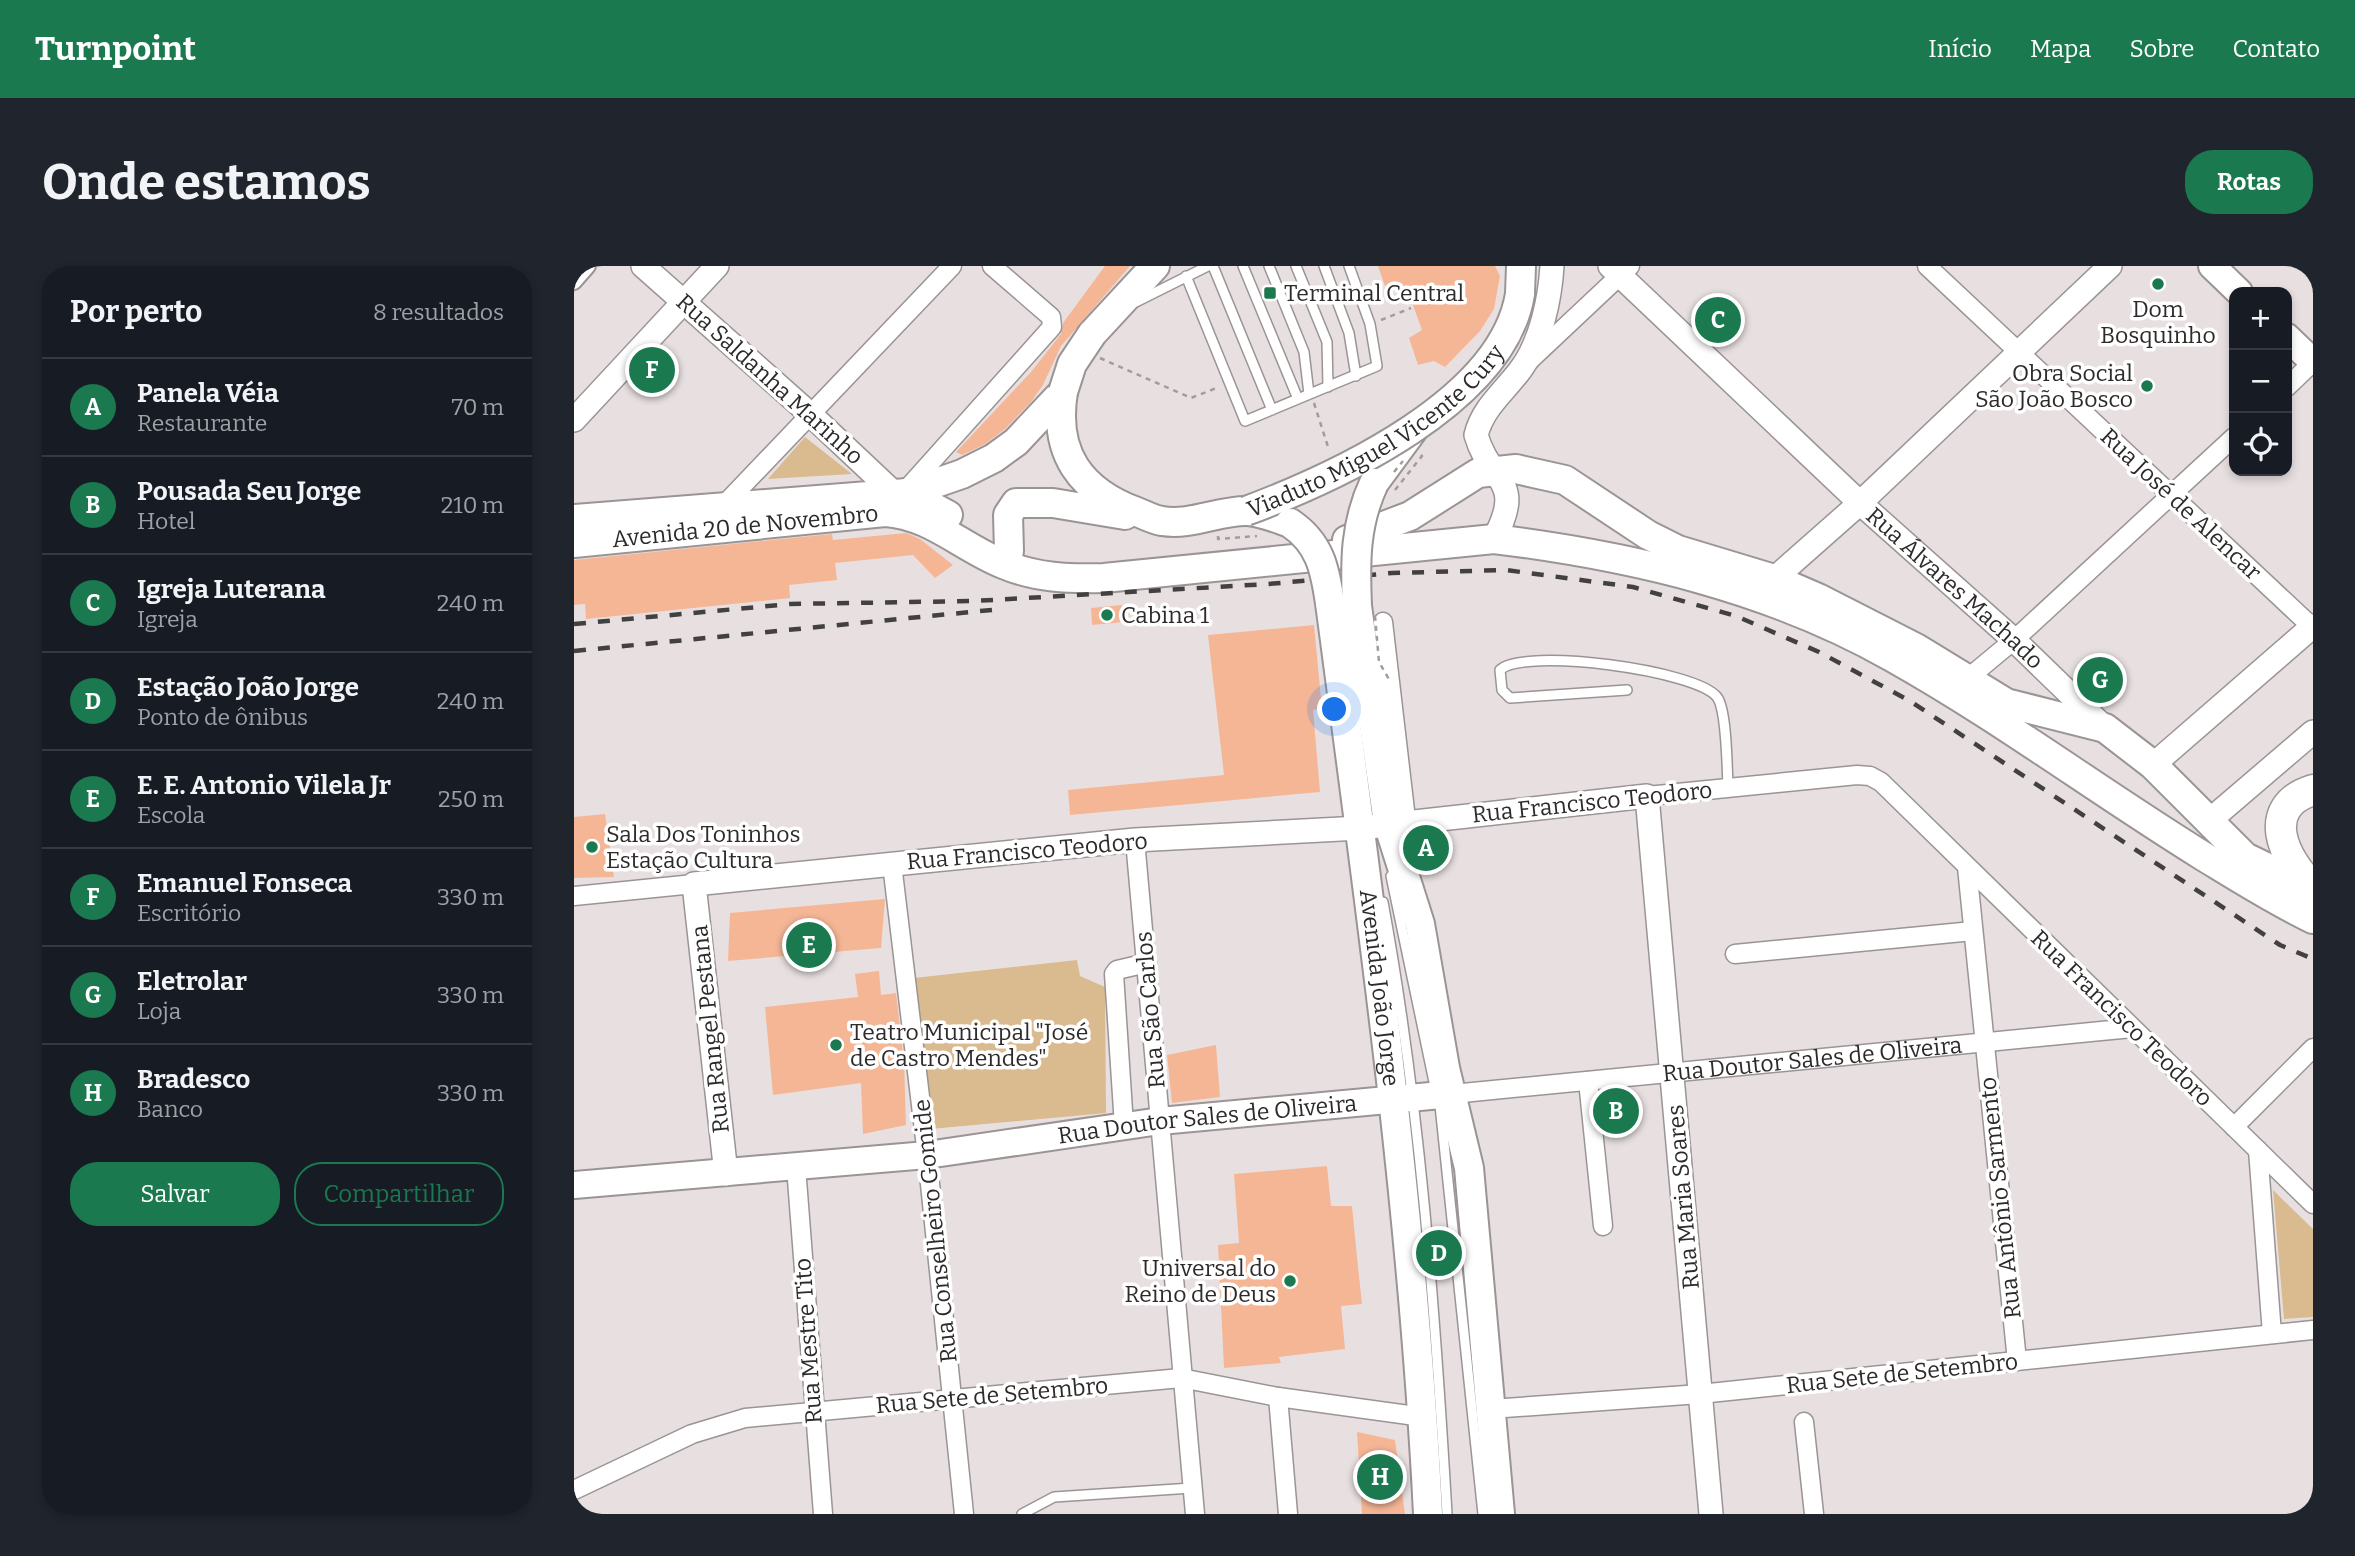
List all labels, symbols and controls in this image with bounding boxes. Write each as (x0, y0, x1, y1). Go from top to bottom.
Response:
text: Turnpoint (35, 29, 196, 69)
text: Início (1928, 35, 1992, 63)
text: Mapa (2030, 35, 2091, 63)
text: Sobre (2129, 35, 2194, 63)
text: Contato (2232, 35, 2320, 63)
button: Rotas (2185, 150, 2313, 214)
text: Onde estamos (42, 153, 371, 212)
marker: Dom Bosquinho (2150, 276, 2166, 292)
place label: Terminal Central (1284, 279, 1465, 307)
marker: Terminal Central (1262, 285, 1278, 301)
map controls (2229, 287, 2292, 476)
button: + (2229, 287, 2292, 350)
street label: Rua Saldanha Marinho (671, 288, 869, 470)
text: Por perto (70, 294, 202, 330)
pin: C (1695, 294, 1741, 346)
place label: Dom Bosquinho (2100, 295, 2216, 349)
text: 8 resultados (373, 298, 504, 326)
street label: Viaduto Miguel Vicente Cury (1243, 339, 1511, 523)
pin: F (629, 344, 675, 396)
button: − (2229, 350, 2292, 413)
place label: Obra Social São João Bosco (1975, 359, 2133, 413)
text: Panela Véia (137, 378, 279, 409)
marker: Obra Social São João Bosco (2139, 378, 2155, 394)
text: A (85, 393, 101, 421)
text: 70 m (452, 393, 504, 421)
text: Restaurante (137, 409, 267, 437)
button: locate (2229, 413, 2292, 476)
street label: Rua José de Alencar (2095, 422, 2267, 586)
text: Pousada Seu Jorge (137, 476, 361, 507)
text: B (86, 491, 100, 519)
text: 210 m (441, 491, 504, 519)
street label: Avenida 20 de Novembro (611, 499, 880, 553)
street label: Rua Álvares Machado (1861, 501, 2049, 675)
text: Hotel (137, 507, 195, 535)
text: Igreja Luterana (137, 574, 326, 605)
text: C (86, 589, 100, 617)
text: 240 m (437, 589, 504, 617)
place label: Cabina 1 (1121, 601, 1210, 629)
text: Igreja (137, 605, 198, 633)
marker: Cabina 1 (1099, 607, 1115, 623)
pin: G (2077, 654, 2123, 706)
text: Estação João Jorge (137, 672, 359, 703)
text: D (85, 687, 101, 715)
text: 240 m (437, 687, 504, 715)
your location (1317, 692, 1351, 726)
text: Ponto de ônibus (137, 703, 308, 731)
text: E. E. Antonio Vilela Jr (137, 770, 391, 801)
street label: Rua Francisco Teodoro (1470, 775, 1714, 829)
text: E (86, 785, 100, 813)
text: 250 m (438, 785, 504, 813)
text: Escola (137, 801, 205, 829)
place label: Sala Dos Toninhos Estação Cultura (606, 820, 801, 874)
pin: A (1403, 822, 1449, 874)
street label: Rua Francisco Teodoro (905, 827, 1149, 875)
marker: Sala Dos Toninhos Estação Cultura (584, 839, 600, 855)
text: Emanuel Fonseca (137, 868, 352, 899)
text: F (87, 883, 99, 911)
text: 330 m (437, 883, 504, 911)
street label: Avenida João Jorge (1354, 888, 1406, 1088)
text: Escritório (137, 899, 241, 927)
pin: E (786, 919, 832, 971)
street label: Rua Rangel Pestana (685, 923, 735, 1134)
street label: Rua Francisco Teodoro (2025, 924, 2219, 1112)
street label: Rua São Carlos (1129, 930, 1171, 1090)
text: Eletrolar (137, 966, 247, 997)
text: G (85, 981, 101, 1009)
text: 330 m (437, 981, 504, 1009)
text: Loja (137, 997, 181, 1025)
place label: Teatro Municipal "José de Castro Mendes" (850, 1018, 1088, 1072)
street label: Rua Doutor Sales de Oliveira (1661, 1031, 1964, 1087)
marker: Teatro Municipal "José de Castro Mendes" (828, 1037, 844, 1053)
text: Bradesco (137, 1064, 250, 1095)
street label: Rua Antônio Sarmento (1973, 1076, 2027, 1320)
text: H (84, 1079, 102, 1107)
text: 330 m (437, 1079, 504, 1107)
pin: B (1593, 1085, 1639, 1137)
street label: Rua Doutor Sales de Oliveira (1056, 1089, 1359, 1150)
text: Banco (137, 1095, 203, 1123)
street label: Rua Conselheiro Gomide (907, 1098, 963, 1364)
street label: Rua Maria Soares (1661, 1104, 1705, 1290)
button: Salvar (70, 1162, 280, 1226)
button: Compartilhar (294, 1162, 504, 1226)
pin: D (1416, 1227, 1462, 1279)
place label: Universal do Reino de Deus (1125, 1254, 1276, 1308)
street label: Rua Mestre Tito (788, 1257, 828, 1425)
marker: Universal do Reino de Deus (1282, 1273, 1298, 1289)
street label: Rua Sete de Setembro (1785, 1347, 2019, 1399)
street label: Rua Sete de Setembro (875, 1371, 1109, 1419)
pin: H (1357, 1451, 1403, 1503)

